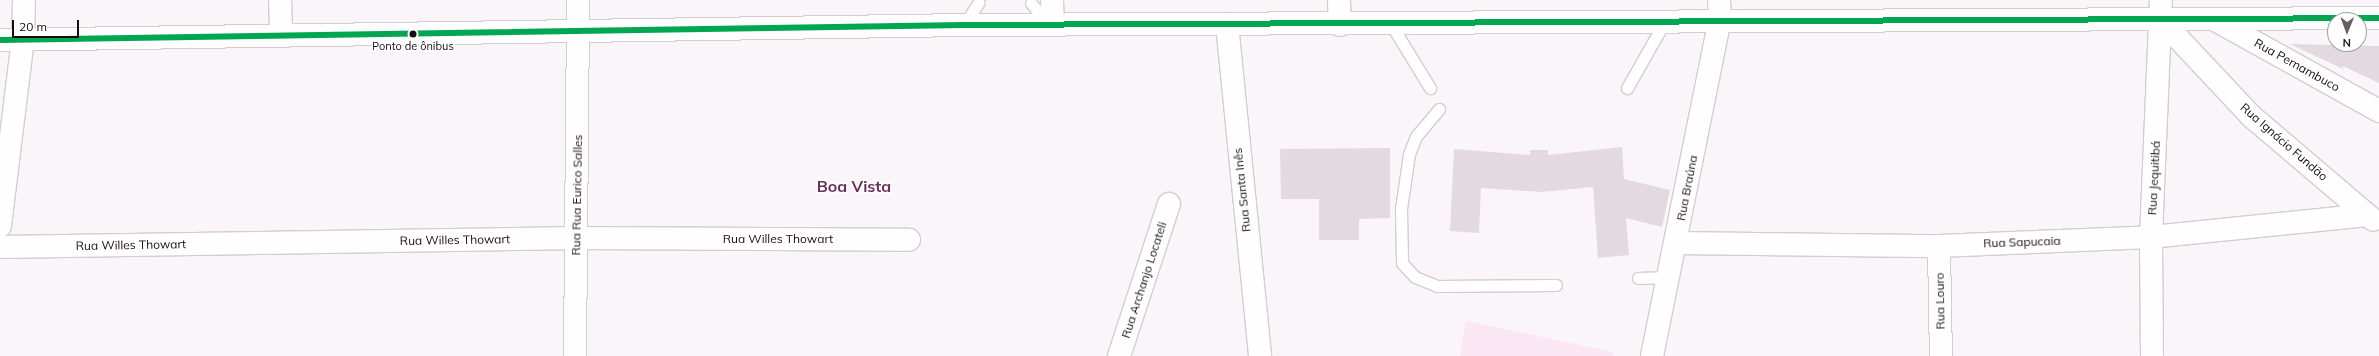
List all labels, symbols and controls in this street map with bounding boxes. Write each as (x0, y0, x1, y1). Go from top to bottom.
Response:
scale bar (14, 12, 81, 38)
north arrow (2327, 12, 2367, 52)
text: 20 m (19, 19, 47, 34)
marker: Ponto de ônibus (408, 29, 418, 39)
street label: Rua Pernambuco (2252, 36, 2342, 94)
text: N (2343, 36, 2351, 50)
place label: Ponto de ônibus (372, 39, 454, 53)
street label: Rua Ignácio Fundão (2237, 100, 2331, 184)
street label: Rua Rua Eurico Salles (569, 134, 585, 256)
street label: Rua Jequitibá (2145, 140, 2163, 216)
street label: Rua Santa Inês (1230, 147, 1254, 233)
street label: Rua Braúna (1674, 154, 1700, 222)
district label: Boa Vista (817, 176, 891, 196)
street label: Rua Archanjo Locateli (1118, 220, 1170, 340)
street label: Rua Willes Thowart (400, 232, 510, 248)
street label: Rua Willes Thowart (723, 232, 833, 246)
street label: Rua Sapucaia (1983, 233, 2061, 251)
street label: Rua Willes Thowart (76, 237, 186, 253)
street label: Rua Louro (1932, 272, 1948, 330)

